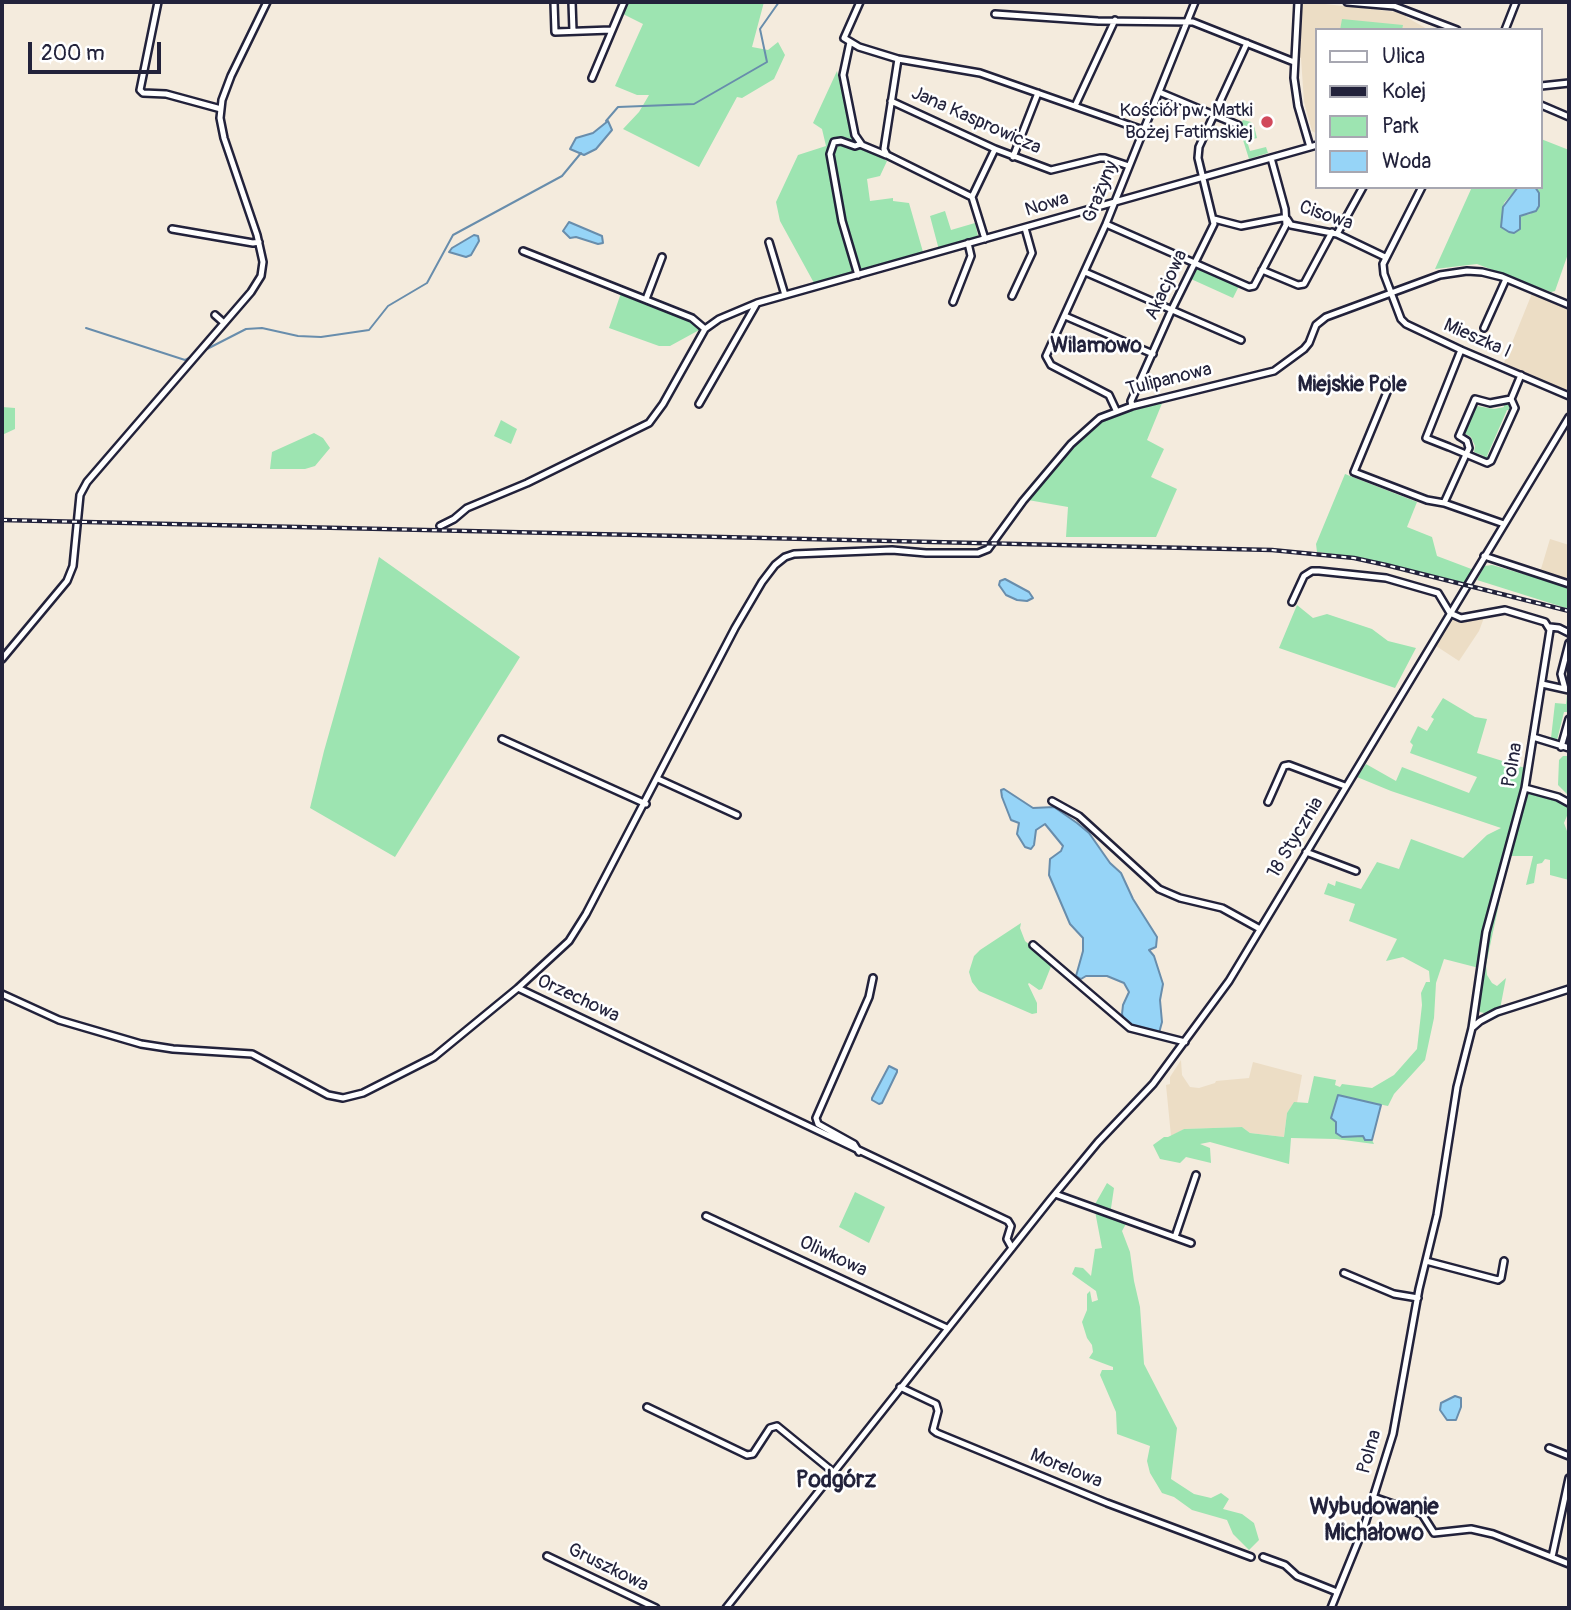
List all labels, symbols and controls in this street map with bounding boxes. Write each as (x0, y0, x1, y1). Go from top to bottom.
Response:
scale bar (32, 28, 164, 72)
legend (1316, 28, 1543, 189)
text: 200 m (41, 40, 105, 67)
text: Ulica (1382, 43, 1425, 70)
text: Kolej (1382, 78, 1426, 105)
street label: Jana Kasprowicza (907, 82, 1045, 160)
place label: Kościół pw. Matki Bożej Fatimskiej (1120, 100, 1253, 144)
text: Park (1382, 113, 1419, 140)
marker: Kościół pw. Matki Bożej Fatimskiej (1259, 114, 1275, 130)
text: Woda (1382, 148, 1431, 175)
street label: Grażyny (1078, 158, 1124, 226)
street label: Nowa (1022, 188, 1072, 222)
street label: Cisowa (1296, 196, 1356, 236)
street label: Akacjowa (1141, 246, 1193, 324)
street label: Mieszka I (1440, 314, 1514, 364)
district label: Wilamowo (1050, 334, 1142, 360)
street label: Tulipanowa (1124, 358, 1214, 402)
district label: Miejskie Pole (1297, 373, 1407, 399)
street label: Polna (1498, 741, 1528, 789)
street label: 18 Stycznia (1263, 793, 1329, 883)
street label: Orzechowa (533, 970, 623, 1028)
street label: Oliwkowa (795, 1231, 871, 1283)
street label: Polna (1353, 1427, 1387, 1477)
street label: Morelowa (1027, 1444, 1105, 1494)
district label: Podgórz (796, 1467, 876, 1495)
district label: Wybudowanie Michałowo (1309, 1494, 1439, 1548)
street label: Gruszkowa (564, 1539, 652, 1597)

